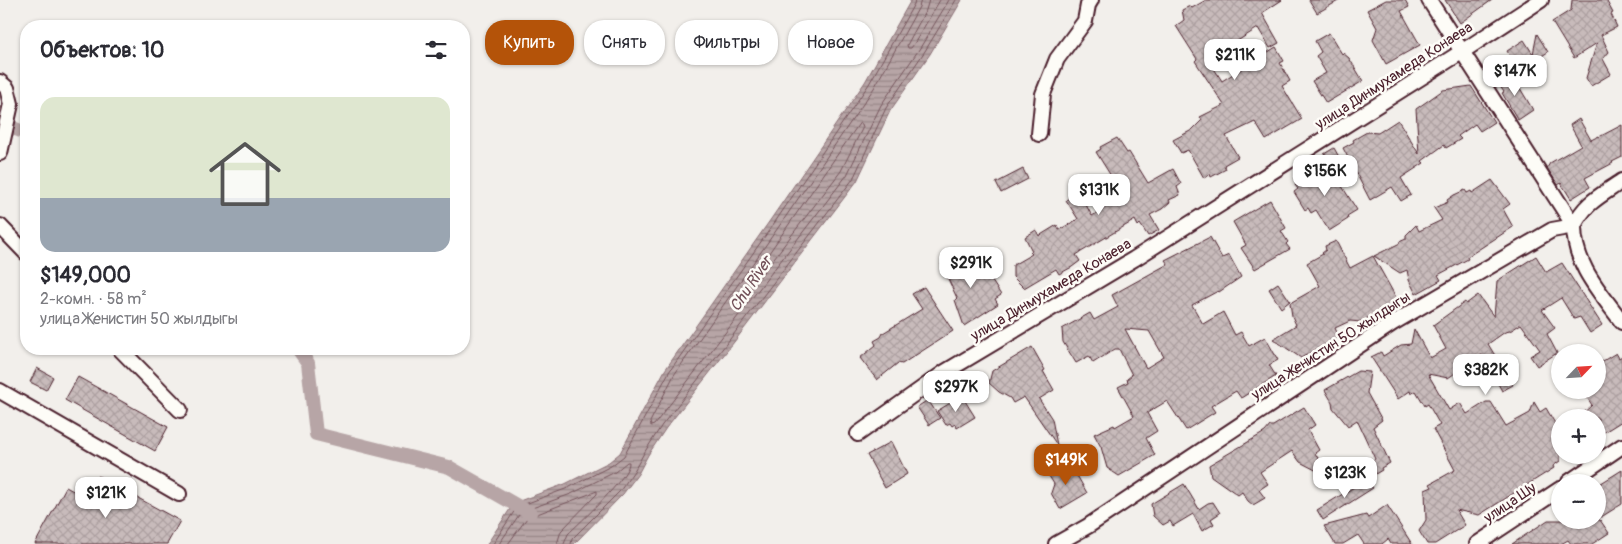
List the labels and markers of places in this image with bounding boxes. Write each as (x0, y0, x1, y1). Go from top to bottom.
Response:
pin: $211K (1200, 38, 1270, 81)
pin: $147K (1480, 54, 1550, 97)
pin: $156K (1290, 154, 1360, 197)
pin: $131K (1064, 174, 1134, 216)
pin: $291K (936, 246, 1006, 289)
pin: $382K (1451, 354, 1521, 396)
pin: $297K (921, 370, 991, 413)
pin: $149K (1031, 444, 1101, 486)
pin: $123K (1310, 456, 1380, 499)
pin: $121K (71, 476, 141, 519)

